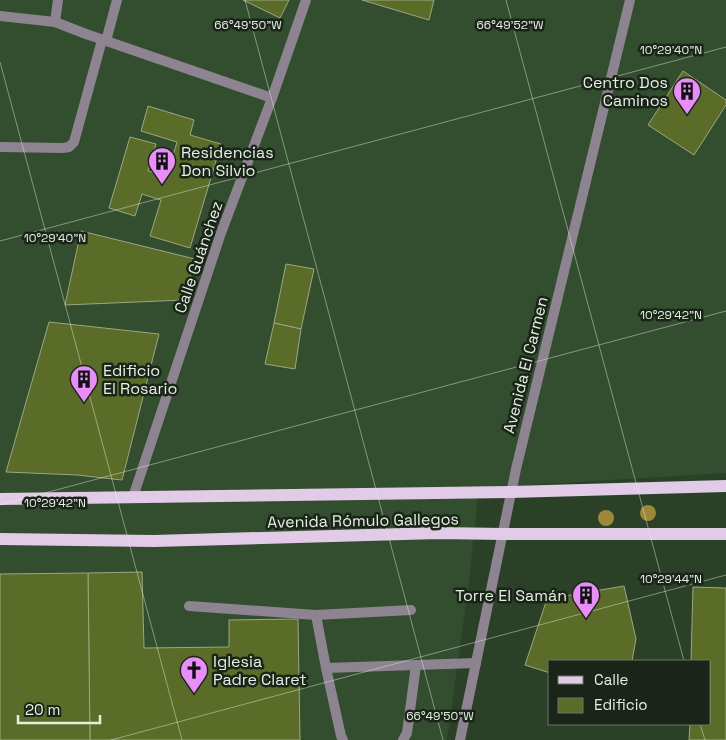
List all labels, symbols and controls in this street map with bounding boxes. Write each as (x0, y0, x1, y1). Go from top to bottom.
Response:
text: 66°49'50"W (214, 17, 282, 33)
text: 66°49'52"W (476, 17, 544, 33)
text: 10°29'40"N (640, 42, 702, 58)
place label: Centro Dos Caminos (583, 72, 668, 111)
building icon: Centro Dos Caminos (672, 76, 702, 115)
place label: Residencias Don Silvio (181, 142, 274, 181)
building icon: Residencias Don Silvio (147, 146, 177, 185)
street label: Calle Guánchez (169, 198, 227, 316)
text: 10°29'40"N (24, 230, 86, 246)
street label: Avenida El Carmen (498, 294, 553, 436)
text: 10°29'42"N (640, 307, 702, 323)
place label: Edificio El Rosario (103, 360, 177, 399)
building icon: Edificio El Rosario (69, 364, 99, 403)
text: 10°29'42"N (24, 495, 86, 511)
street label: Avenida Rómulo Gallegos (267, 508, 459, 533)
text: 10°29'44"N (640, 571, 702, 587)
building icon: Torre El Samán (571, 580, 601, 619)
place label: Torre El Samán (455, 585, 567, 606)
place label: Iglesia Padre Claret (213, 651, 307, 690)
church icon: Iglesia Padre Claret (179, 655, 209, 694)
legend (548, 660, 711, 725)
text: Calle (594, 670, 629, 689)
scale bar (18, 692, 100, 724)
text: Edificio (594, 695, 648, 714)
text: 20 m (25, 700, 60, 719)
text: 66°49'50"W (406, 708, 474, 724)

